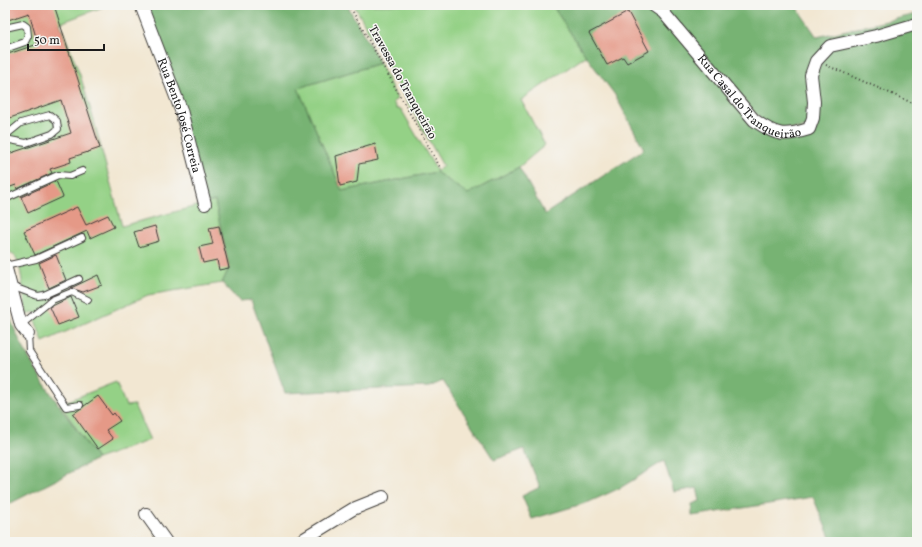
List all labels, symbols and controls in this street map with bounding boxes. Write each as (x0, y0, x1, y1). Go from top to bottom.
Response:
street label: Travessa do Tranqueirão (364, 23, 440, 142)
scale bar (28, 26, 104, 52)
text: 50 m (34, 33, 60, 49)
street label: Rua Casal do Tranqueirão (693, 52, 803, 143)
street label: Rua Bento José Correia (153, 56, 204, 175)

